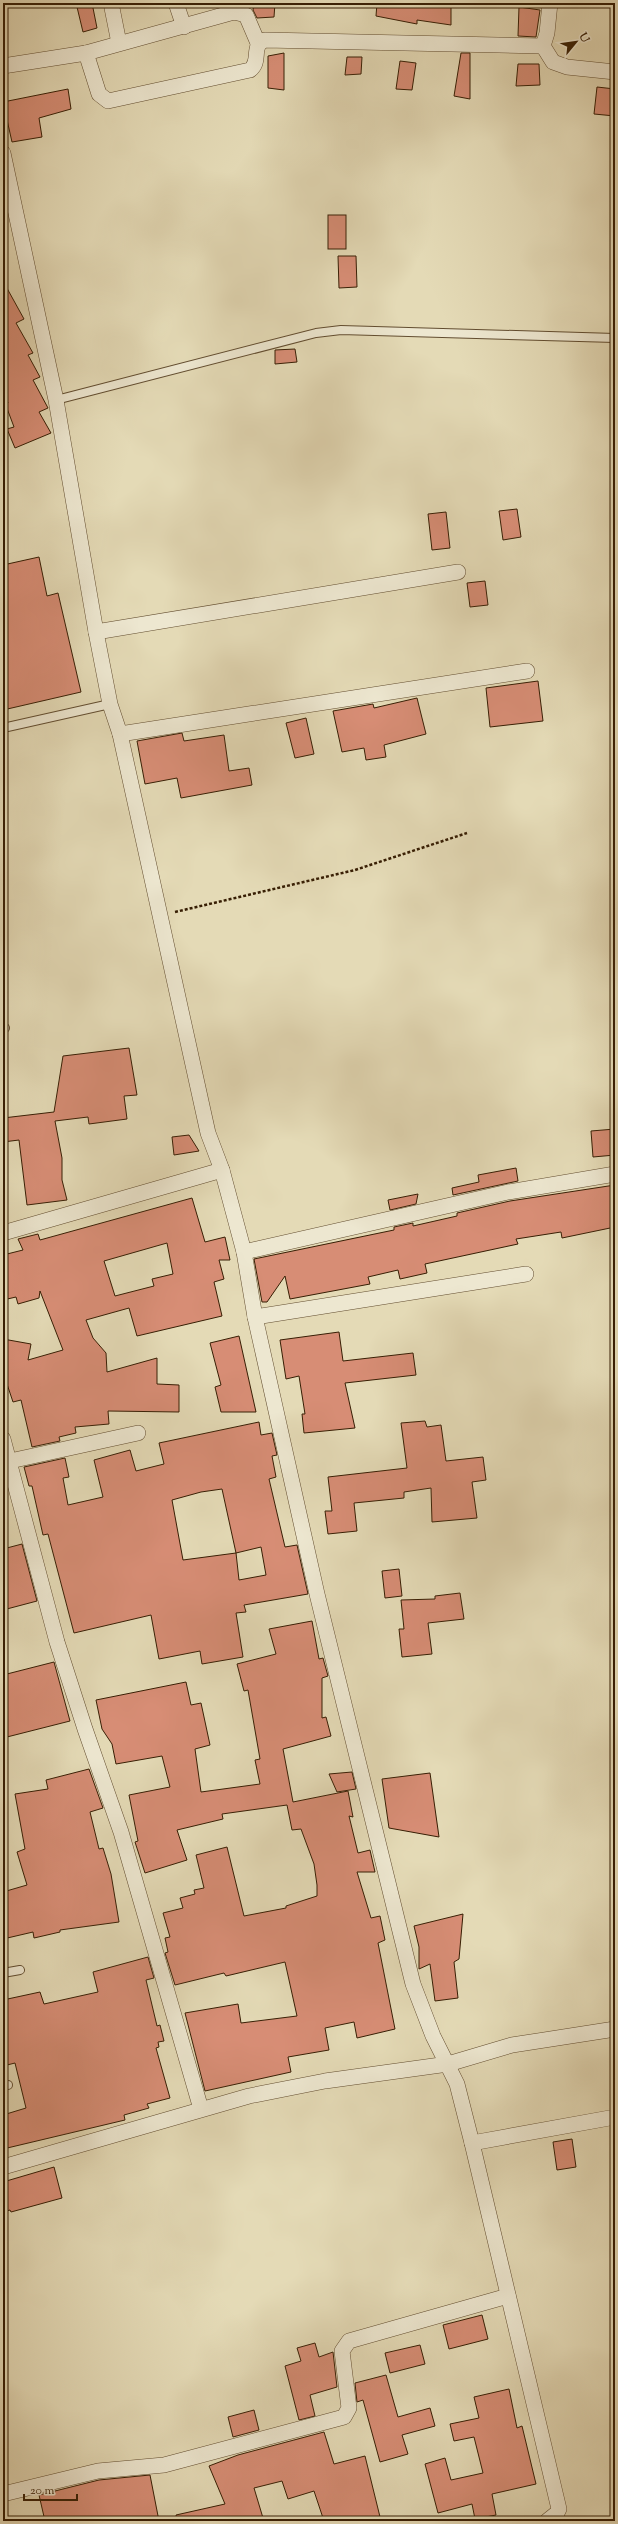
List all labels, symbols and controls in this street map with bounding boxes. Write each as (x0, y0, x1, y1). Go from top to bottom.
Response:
north arrow (556, 22, 596, 62)
text: U (574, 29, 593, 45)
scale bar (24, 2476, 77, 2502)
text: 20 m (30, 2482, 55, 2500)

